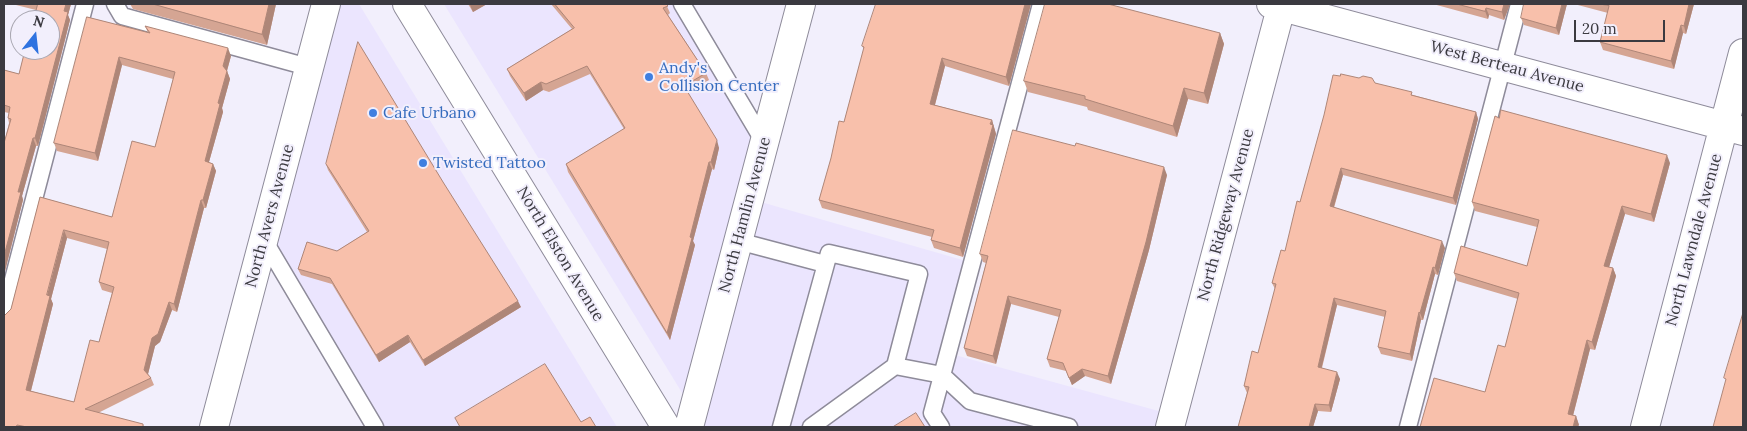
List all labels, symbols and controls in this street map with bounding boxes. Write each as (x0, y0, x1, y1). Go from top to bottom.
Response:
north arrow (10, 10, 60, 60)
scale bar (1577, 10, 1668, 42)
text: N (31, 11, 47, 32)
text: 20 m (1582, 19, 1617, 38)
street label: West Berteau Avenue (1428, 37, 1586, 97)
place label: Andy's Collision Center (659, 58, 779, 96)
marker: Andy's Collision Center (643, 71, 655, 83)
place label: Cafe Urbano (383, 103, 476, 123)
marker: Cafe Urbano (367, 107, 379, 119)
street label: North Ridgeway Avenue (1194, 127, 1258, 303)
street label: North Hamlin Avenue (715, 135, 775, 295)
street label: North Avers Avenue (242, 142, 298, 290)
street label: North Lawndale Avenue (1662, 152, 1726, 328)
place label: Twisted Tattoo (433, 153, 546, 173)
marker: Twisted Tattoo (417, 157, 429, 169)
street label: North Elston Avenue (512, 183, 608, 325)

